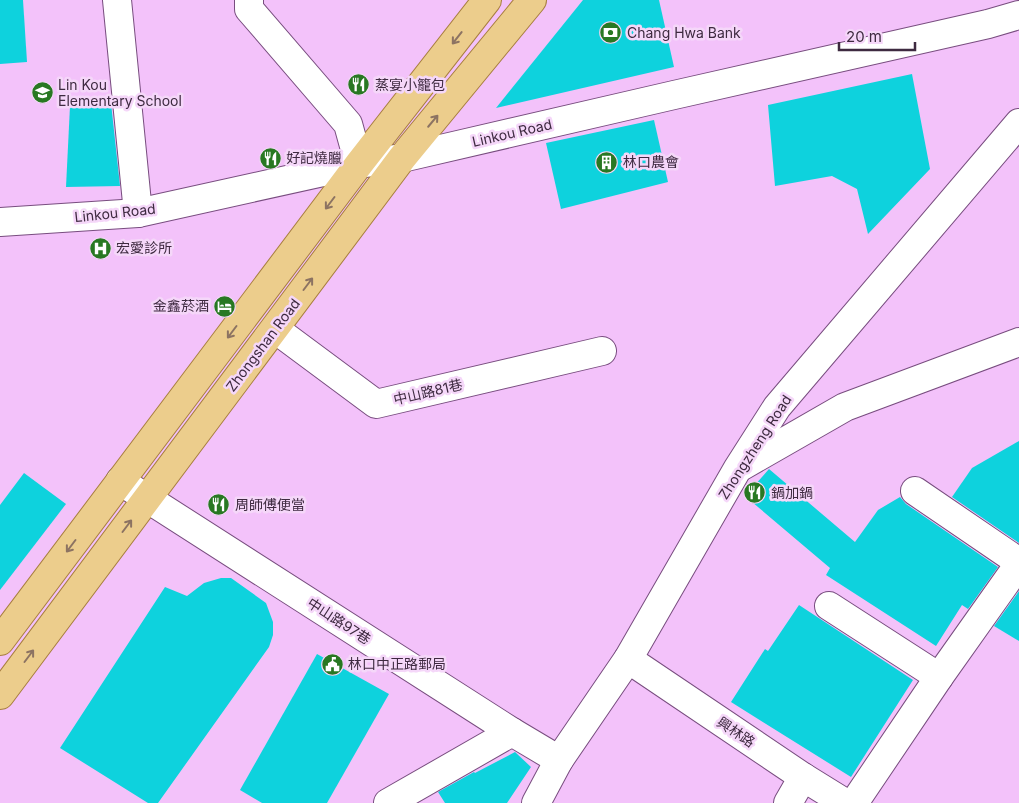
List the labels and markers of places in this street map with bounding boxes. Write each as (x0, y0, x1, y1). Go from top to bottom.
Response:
bank icon: Chang Hwa Bank (599, 21, 623, 45)
place label: Chang Hwa Bank (627, 24, 741, 41)
restaurant icon: 蒸宴小籠包 (347, 73, 371, 97)
place label: Lin Kou Elementary School (58, 76, 182, 109)
place label: 蒸宴小籠包 (375, 76, 445, 93)
school or university icon: Lin Kou Elementary School (30, 81, 54, 105)
restaurant icon: 好記燒臘 (258, 146, 282, 170)
place label: 好記燒臘 (286, 149, 342, 166)
building icon: 林口農會 (595, 150, 619, 174)
place label: 林口農會 (623, 153, 679, 170)
hospital icon: 宏愛診所 (88, 236, 112, 260)
place label: 宏愛診所 (116, 239, 172, 256)
hotel icon: 金鑫菸酒 (213, 294, 237, 318)
place label: 金鑫菸酒 (153, 297, 209, 314)
restaurant icon: 鍋加鍋 (743, 481, 767, 505)
place label: 鍋加鍋 (771, 484, 813, 501)
restaurant icon: 周師傅便當 (207, 493, 231, 517)
place label: 周師傅便當 (235, 496, 305, 513)
public building icon: 林口中正路郵局 (320, 652, 344, 676)
place label: 林口中正路郵局 (348, 655, 446, 672)

